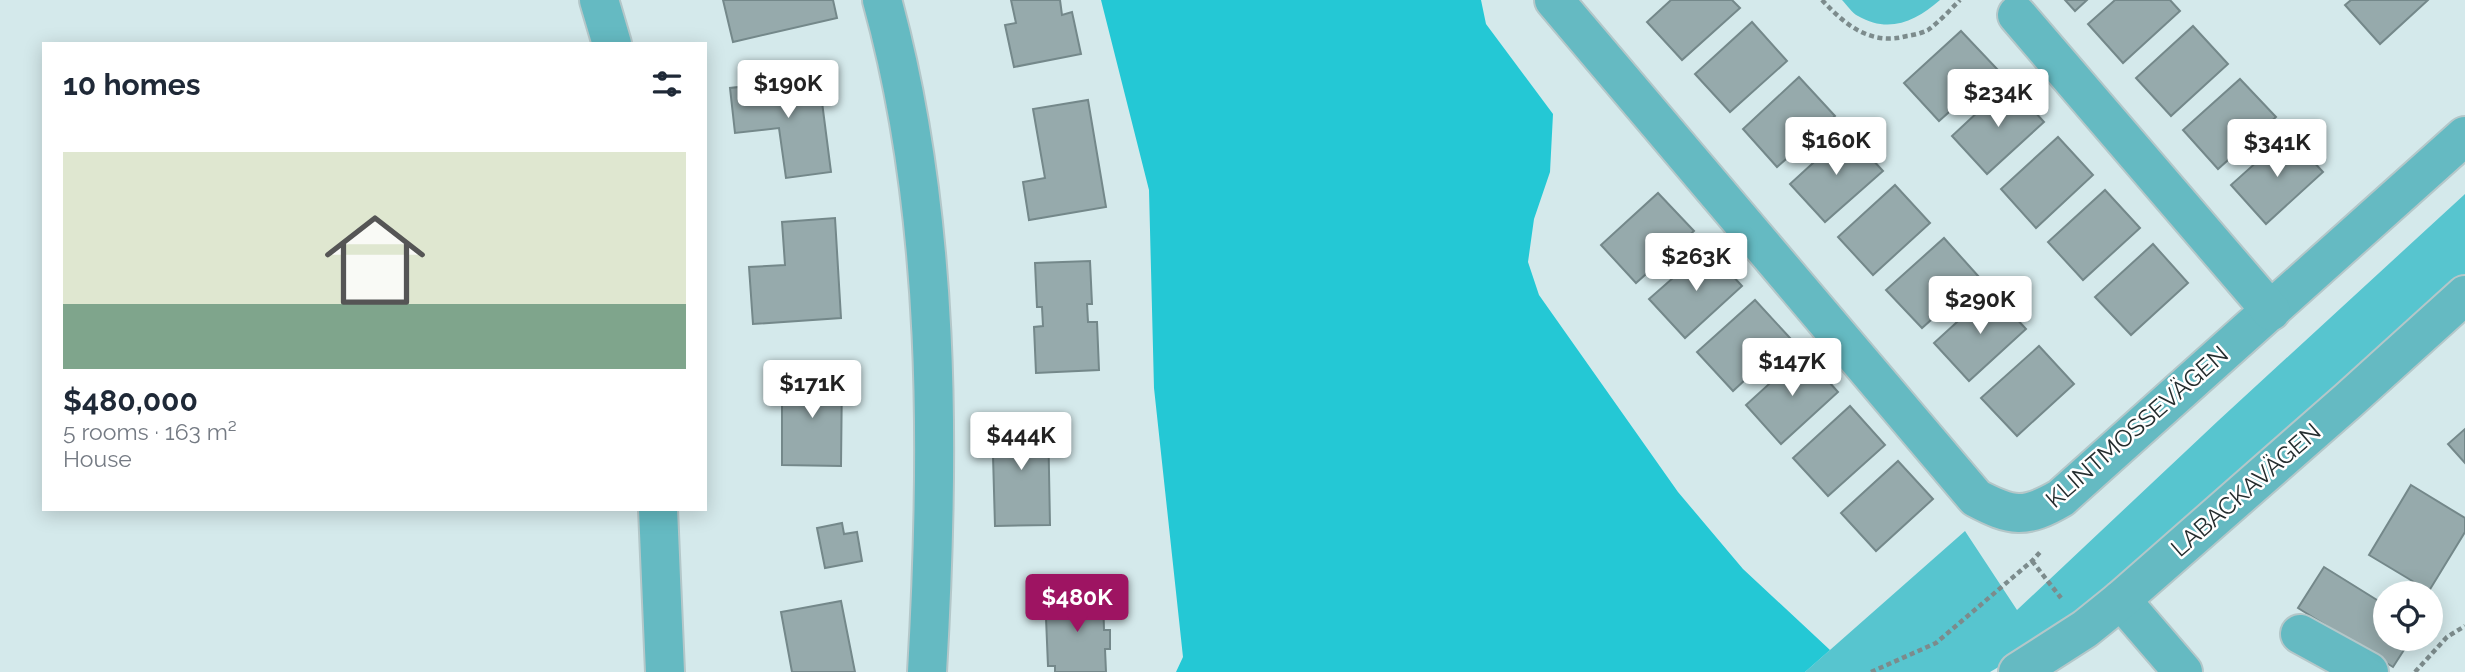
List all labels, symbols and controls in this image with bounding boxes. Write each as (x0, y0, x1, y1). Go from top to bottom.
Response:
pin: $190K (739, 60, 837, 120)
icon: filters (648, 65, 686, 103)
text: 10 homes (63, 67, 200, 102)
text: $190K (754, 69, 823, 96)
pin: $234K (1949, 69, 2047, 129)
text: $234K (1964, 78, 2032, 105)
pin: $160K (1787, 118, 1885, 177)
pin: $341K (2228, 120, 2326, 179)
text: $160K (1801, 126, 1871, 153)
text: $341K (2243, 128, 2311, 155)
icon: home (312, 197, 438, 323)
pin: $263K (1647, 233, 1745, 293)
text: $263K (1661, 242, 1731, 269)
pin: $290K (1931, 276, 2029, 336)
text: $290K (1945, 285, 2015, 312)
pin: $147K (1743, 338, 1841, 398)
street label: KLINTMOSSEVÄGEN (2040, 340, 2234, 514)
text: $147K (1758, 347, 1826, 374)
pin: $171K (763, 360, 861, 420)
text: $171K (779, 369, 845, 396)
text: $480,000 (63, 383, 198, 418)
pin: $444K (972, 412, 1070, 472)
street label: LABACKAVÄGEN (2165, 417, 2326, 563)
text: 5 rooms · 163 m² (63, 418, 237, 445)
text: $444K (986, 421, 1056, 448)
text: House (63, 445, 132, 472)
pin: $480K (1028, 574, 1126, 634)
map controls (2373, 581, 2443, 651)
button: locate (2373, 581, 2443, 651)
text: $480K (1041, 583, 1113, 610)

